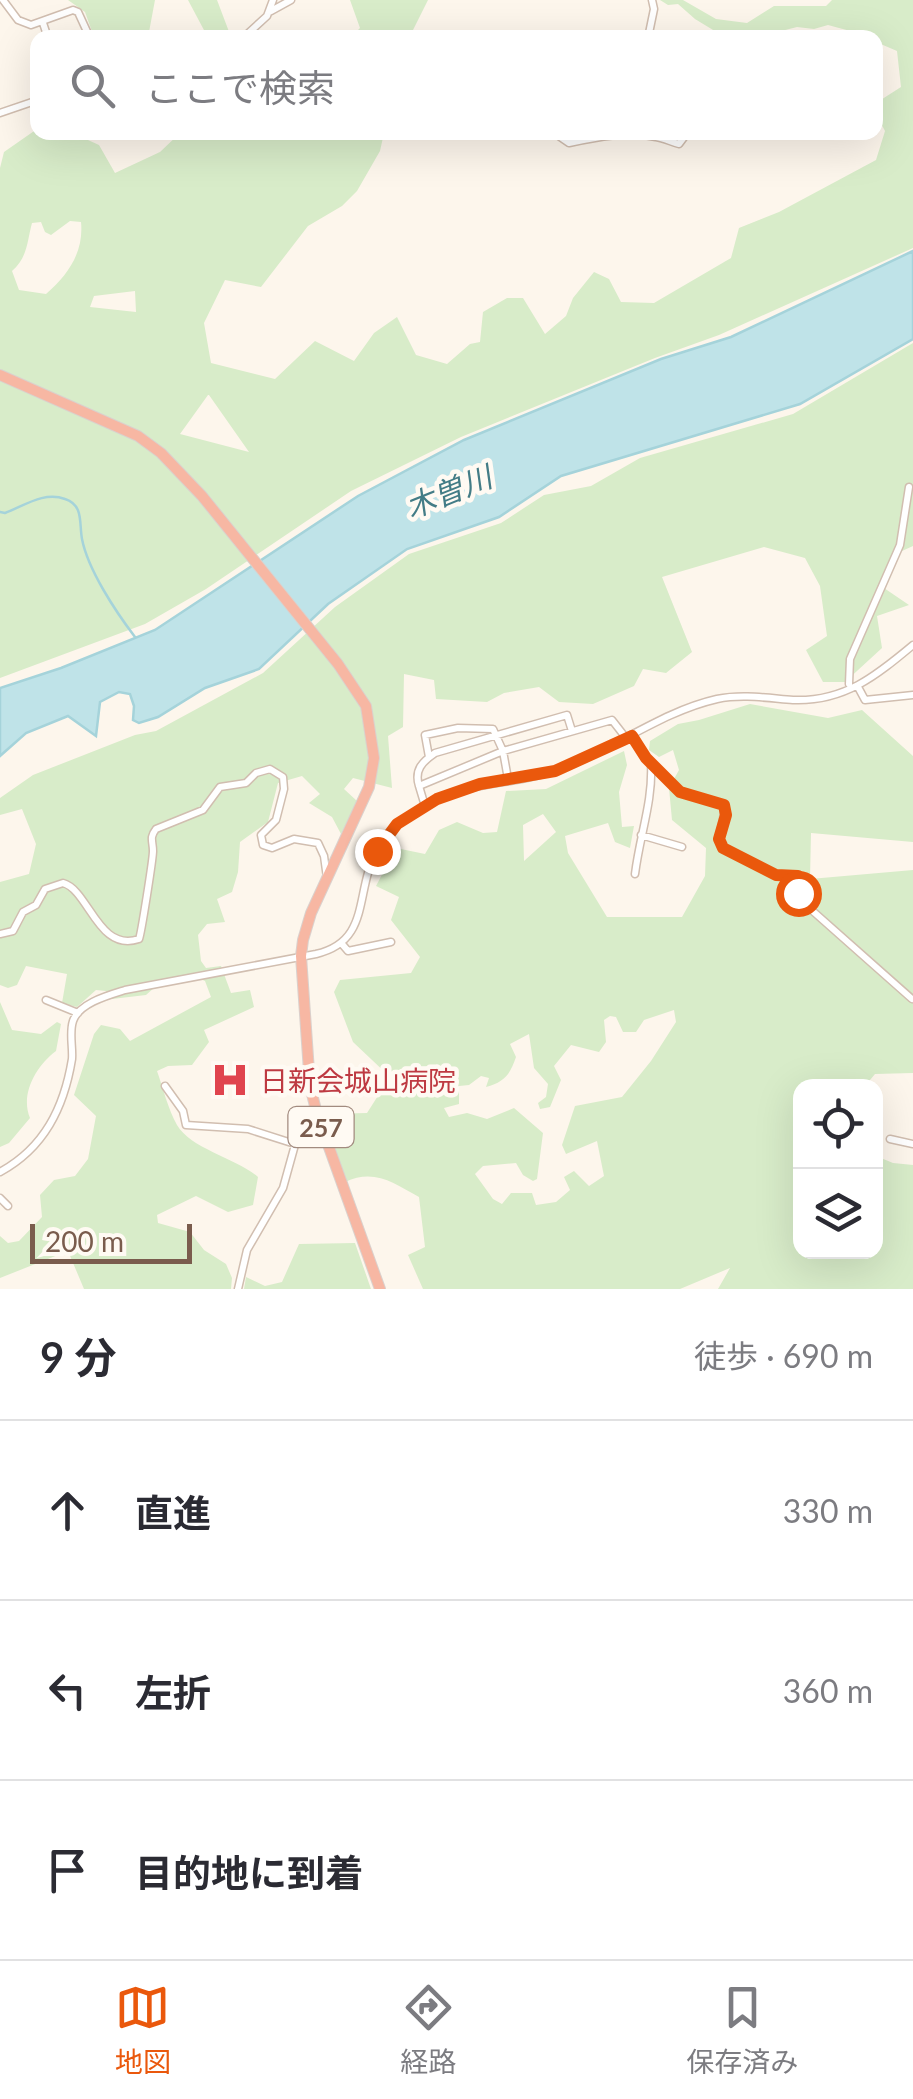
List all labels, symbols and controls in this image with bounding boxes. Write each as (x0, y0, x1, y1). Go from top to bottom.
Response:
search box (30, 30, 883, 140)
icon: search (65, 58, 120, 113)
text: ここで検索 (145, 64, 335, 110)
water label: 木曽川 (400, 456, 499, 525)
route end (355, 829, 401, 875)
route start (776, 871, 822, 917)
hospital icon: 日新会城山病院 (209, 1059, 251, 1101)
place label: 日新会城山病院 (260, 1063, 456, 1097)
map controls (793, 1079, 883, 1259)
button: locate (793, 1079, 883, 1169)
road number: 257 (288, 1107, 354, 1147)
button: layers (793, 1169, 883, 1259)
scale bar (30, 1219, 192, 1264)
text: 200 m (45, 1224, 124, 1258)
text: 9 分 (40, 1332, 117, 1382)
text: 徒歩 · 690 m (694, 1336, 873, 1375)
icon: ahead (40, 1483, 95, 1538)
text: 直進 (135, 1489, 211, 1535)
text: 330 m (783, 1491, 873, 1530)
icon: left (40, 1663, 95, 1718)
text: 左折 (135, 1669, 211, 1715)
text: 360 m (783, 1671, 873, 1710)
icon: arrive (40, 1843, 95, 1898)
text: 目的地に到着 (135, 1849, 363, 1895)
tab: 地図 (115, 1980, 171, 2080)
tab: 経路 (400, 1980, 456, 2080)
tab: 保存済み (686, 1980, 798, 2080)

